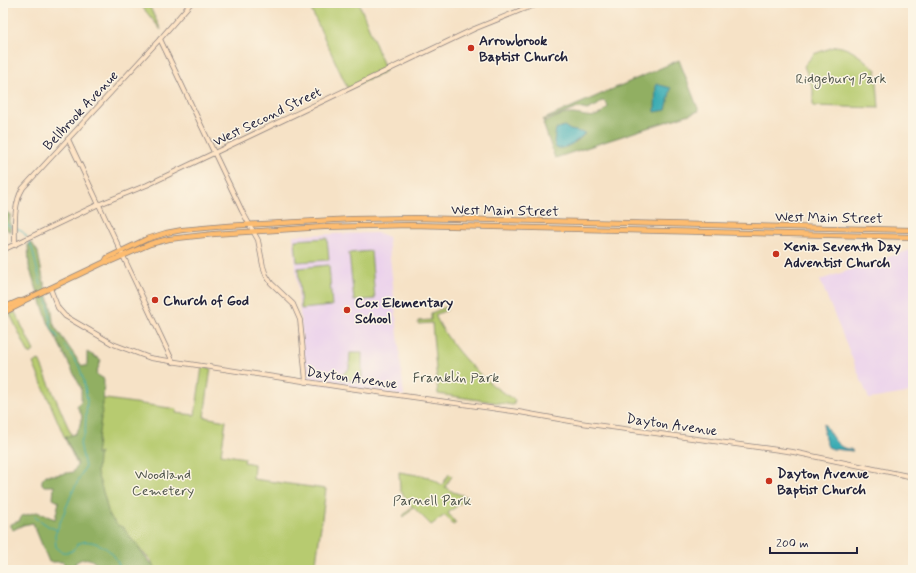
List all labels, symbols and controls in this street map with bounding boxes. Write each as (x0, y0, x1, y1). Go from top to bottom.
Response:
place label: Arrowbrook Baptist Church (479, 32, 568, 66)
marker: Arrowbrook Baptist Church (466, 43, 476, 53)
street label: Bellbrook Avenue (39, 67, 122, 154)
park label: Ridgebury Park (796, 70, 886, 89)
street label: West Second Street (210, 83, 324, 151)
street label: West Main Street (451, 201, 559, 221)
street label: West Main Street (775, 208, 883, 228)
place label: Xenia Seventh Day Adventist Church (784, 238, 901, 272)
marker: Xenia Seventh Day Adventist Church (771, 249, 781, 259)
place label: Church of God (163, 292, 249, 310)
place label: Cox Elementary School (355, 294, 453, 328)
marker: Church of God (150, 295, 160, 305)
marker: Cox Elementary School (342, 305, 352, 315)
street label: Dayton Avenue (305, 363, 399, 393)
park label: Franklin Park (413, 369, 499, 387)
street label: Dayton Avenue (625, 410, 719, 440)
place label: Dayton Avenue Baptist Church (777, 465, 869, 499)
park label: Woodland Cemetery (132, 466, 194, 500)
marker: Dayton Avenue Baptist Church (764, 476, 774, 486)
park label: Parnell Park (393, 492, 471, 510)
scale bar (770, 529, 857, 555)
text: 200 m (776, 536, 809, 552)

